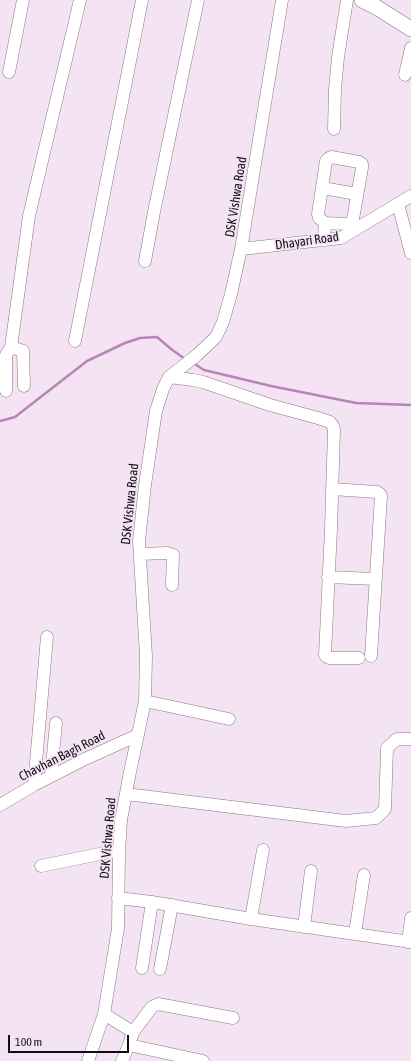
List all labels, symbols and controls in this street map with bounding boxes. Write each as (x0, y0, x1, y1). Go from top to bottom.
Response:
street label: DSK Vishwa Road (222, 156, 250, 238)
street label: Dhayari Road (274, 229, 340, 253)
street label: DSK Vishwa Road (118, 463, 142, 545)
street label: Chavhan Bagh Road (16, 728, 108, 784)
street label: DSK Vishwa Road (97, 797, 119, 879)
scale bar (10, 1027, 131, 1053)
text: 100 m (15, 1035, 42, 1049)

